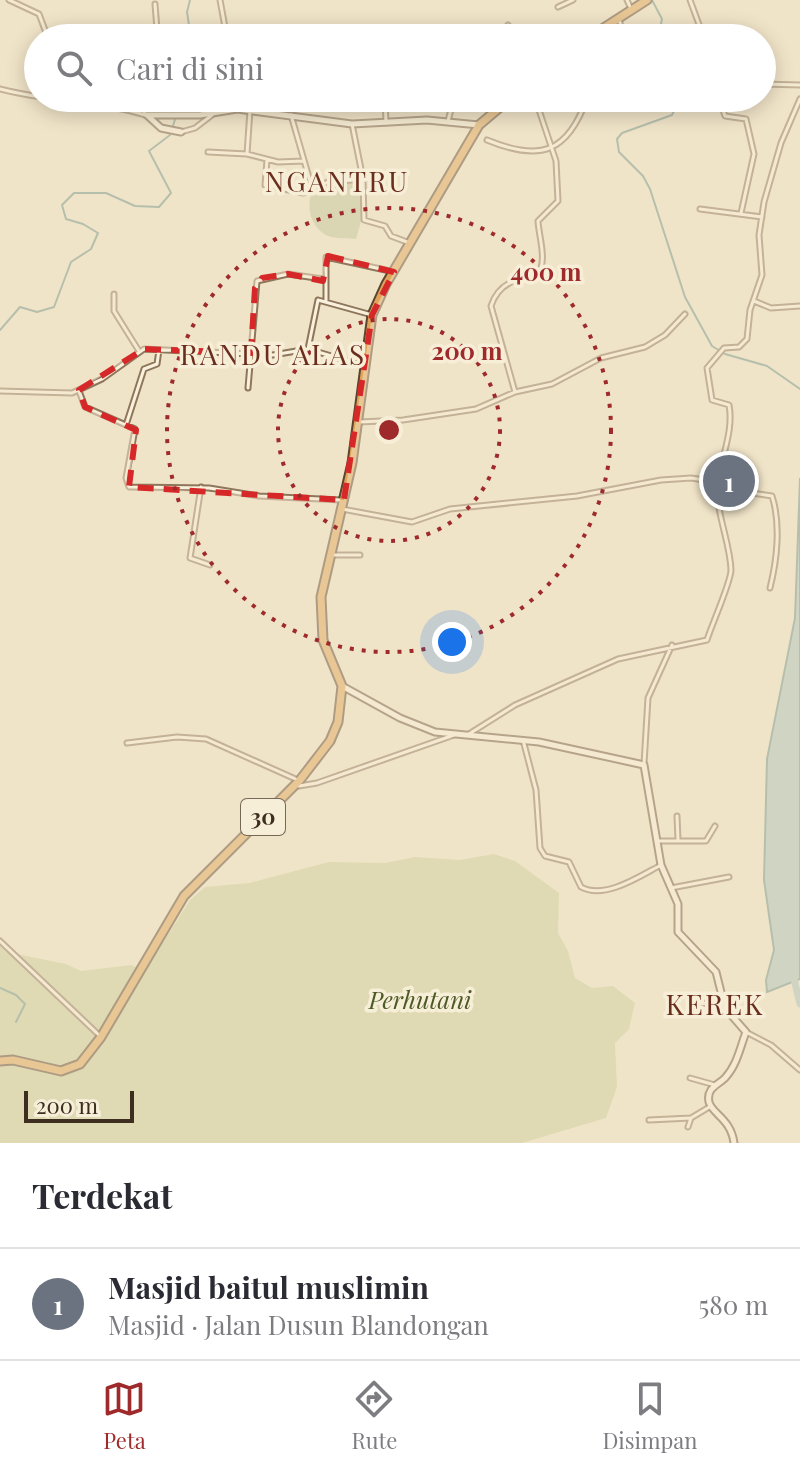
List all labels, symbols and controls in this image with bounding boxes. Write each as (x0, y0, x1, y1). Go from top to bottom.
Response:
search box (24, 24, 776, 112)
icon: search (52, 46, 96, 90)
text: Cari di sini (116, 48, 264, 88)
district label: NGANTRU (265, 162, 409, 199)
text: 400 m (511, 255, 582, 287)
text: 200 m (432, 334, 503, 366)
district label: RANDU ALAS (180, 335, 366, 372)
centre of rings (375, 416, 403, 444)
pin: 1 (703, 451, 755, 511)
your location (432, 622, 472, 662)
road number: 30 (241, 799, 285, 835)
park label: Perhutani (368, 983, 472, 1015)
district label: KEREK (666, 985, 764, 1022)
scale bar (24, 1087, 134, 1123)
text: 200 m (36, 1090, 98, 1120)
text: Terdekat (32, 1172, 172, 1218)
text: Masjid baitul muslimin (108, 1267, 429, 1307)
text: 1 (53, 1287, 63, 1322)
text: 580 m (699, 1287, 768, 1322)
text: Masjid · Jalan Dusun Blandongan (108, 1307, 489, 1342)
tab: Peta (102, 1377, 146, 1455)
tab: Rute (351, 1377, 397, 1455)
tab: Disimpan (602, 1377, 697, 1455)

